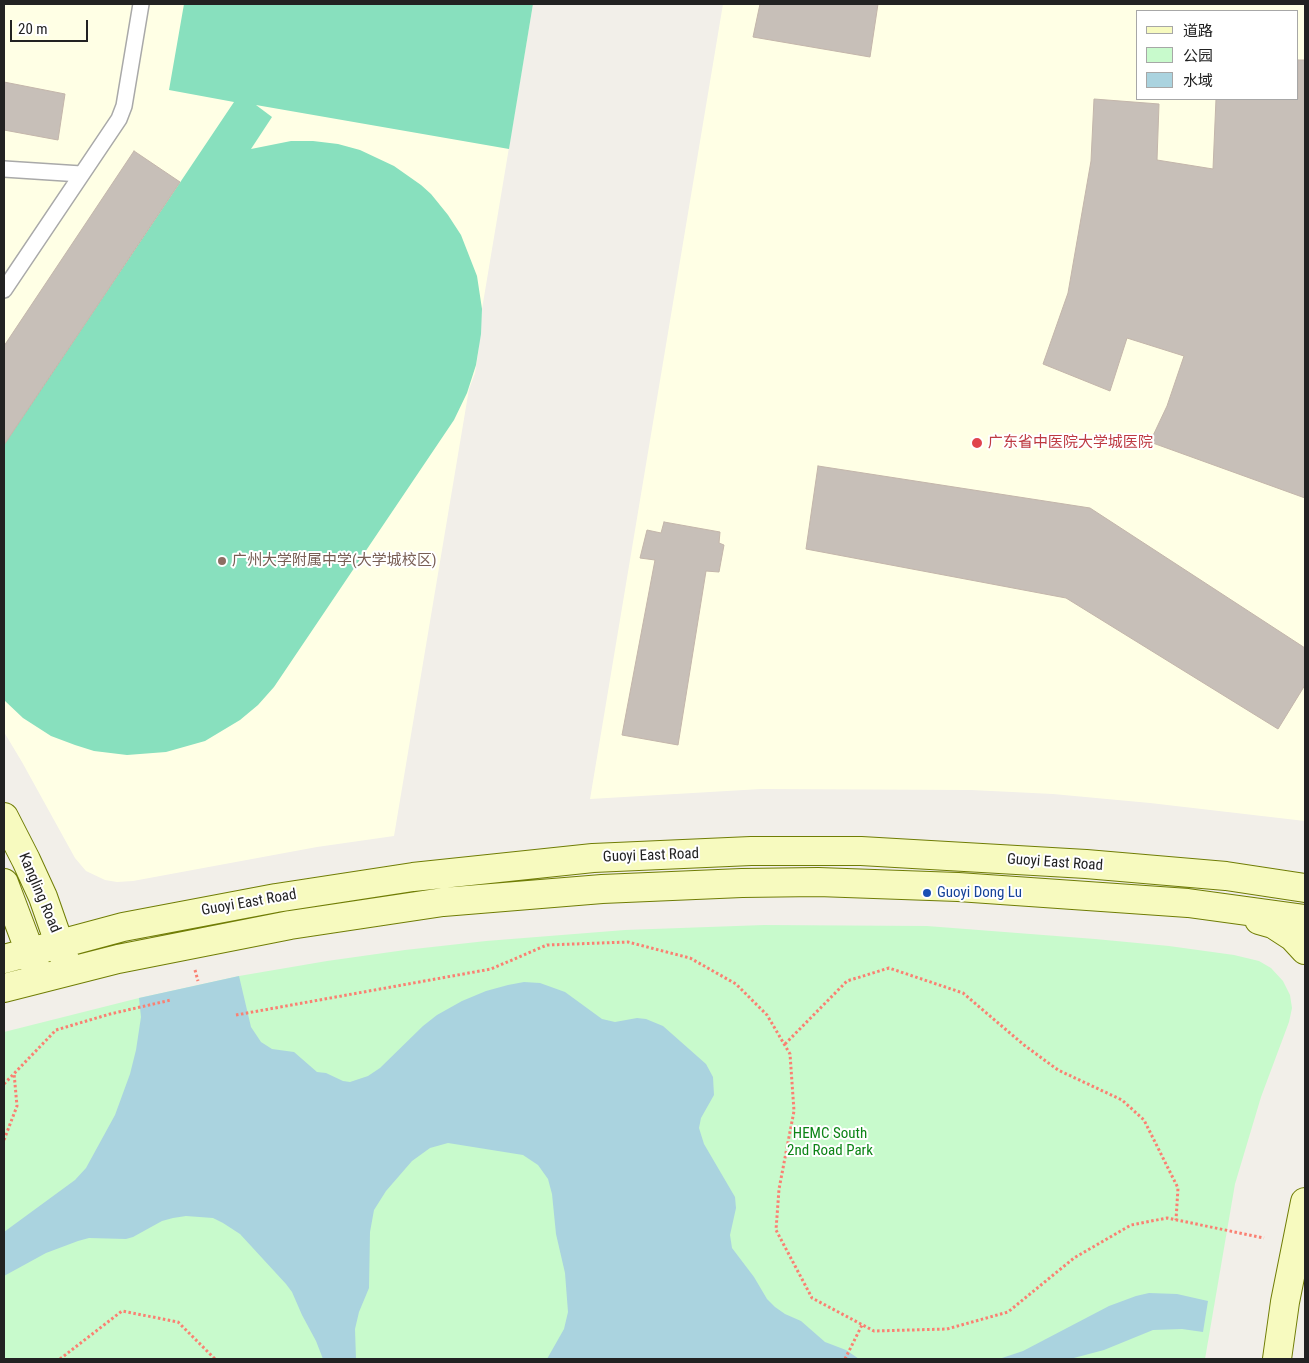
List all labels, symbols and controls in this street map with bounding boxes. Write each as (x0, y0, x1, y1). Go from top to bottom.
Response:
scale bar (12, 10, 90, 42)
legend (1136, 10, 1299, 100)
text: 20 m (18, 20, 48, 38)
text: 道路 (1183, 22, 1213, 40)
text: 公园 (1183, 47, 1213, 65)
text: 水域 (1183, 72, 1213, 90)
place label: 广东省中医院大学城医院 (988, 434, 1153, 452)
marker: 广东省中医院大学城医院 (970, 436, 984, 450)
place label: 广州大学附属中学(大学城校区) (232, 552, 436, 570)
marker: 广州大学附属中学(大学城校区) (216, 555, 228, 567)
street label: Guoyi East Road (603, 845, 699, 867)
street label: Kangling Road (14, 850, 64, 936)
street label: Guoyi East Road (1006, 851, 1104, 875)
place label: Guoyi Dong Lu (937, 884, 1022, 902)
street label: Guoyi East Road (200, 886, 298, 920)
marker: Guoyi Dong Lu (921, 887, 933, 899)
park label: HEMC South 2nd Road Park (787, 1125, 873, 1160)

